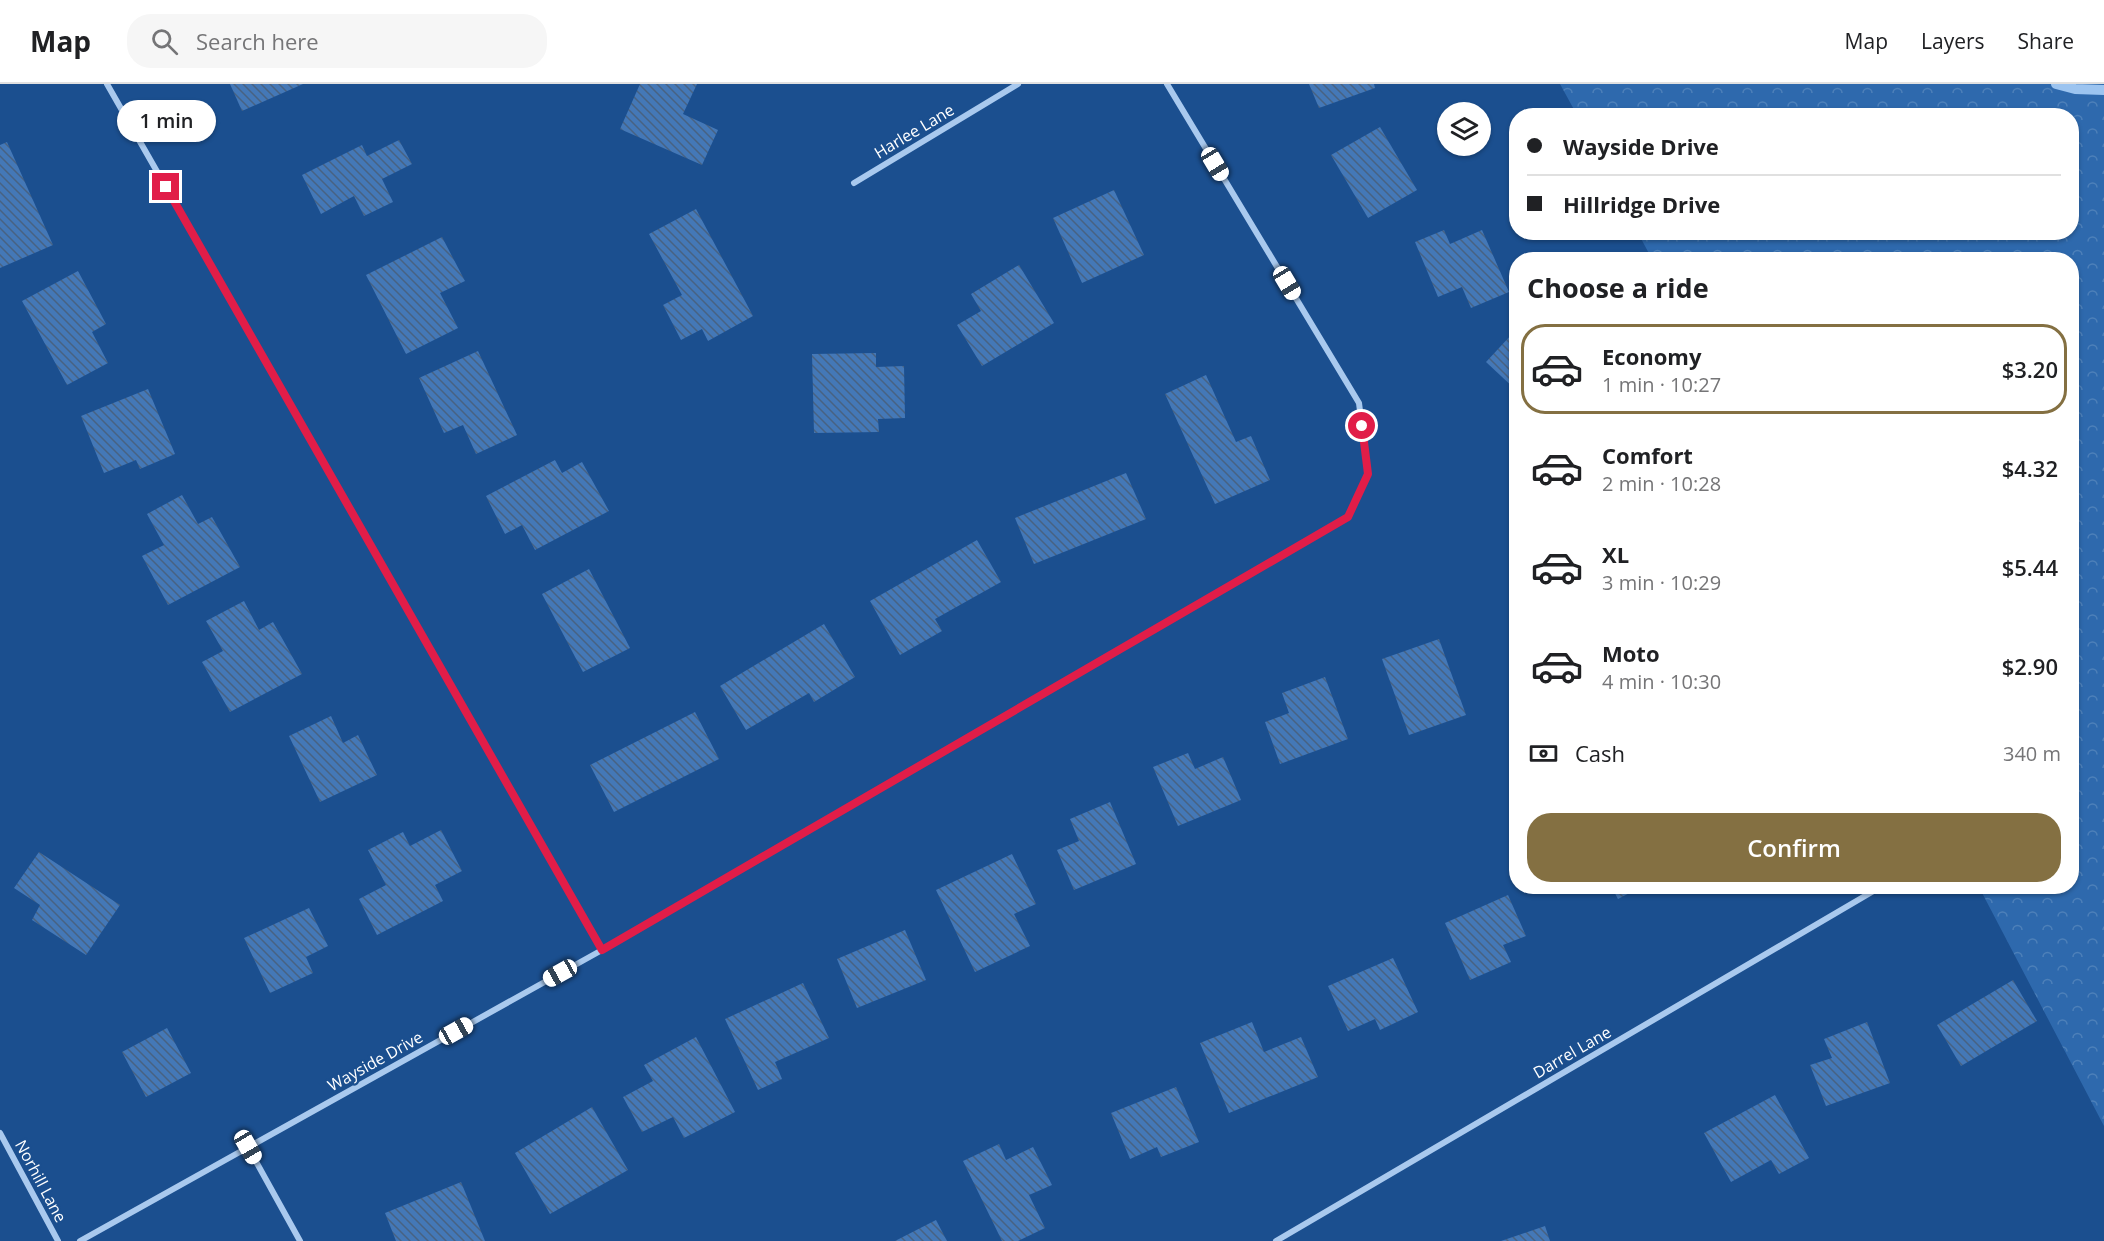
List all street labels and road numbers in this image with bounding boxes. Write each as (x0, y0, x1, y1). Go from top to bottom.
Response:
street label: Harlee Lane (870, 99, 958, 163)
street label: Darrel Lane (1529, 1021, 1615, 1083)
street label: Wayside Drive (324, 1026, 426, 1096)
street label: Norhill Lane (10, 1136, 72, 1226)

